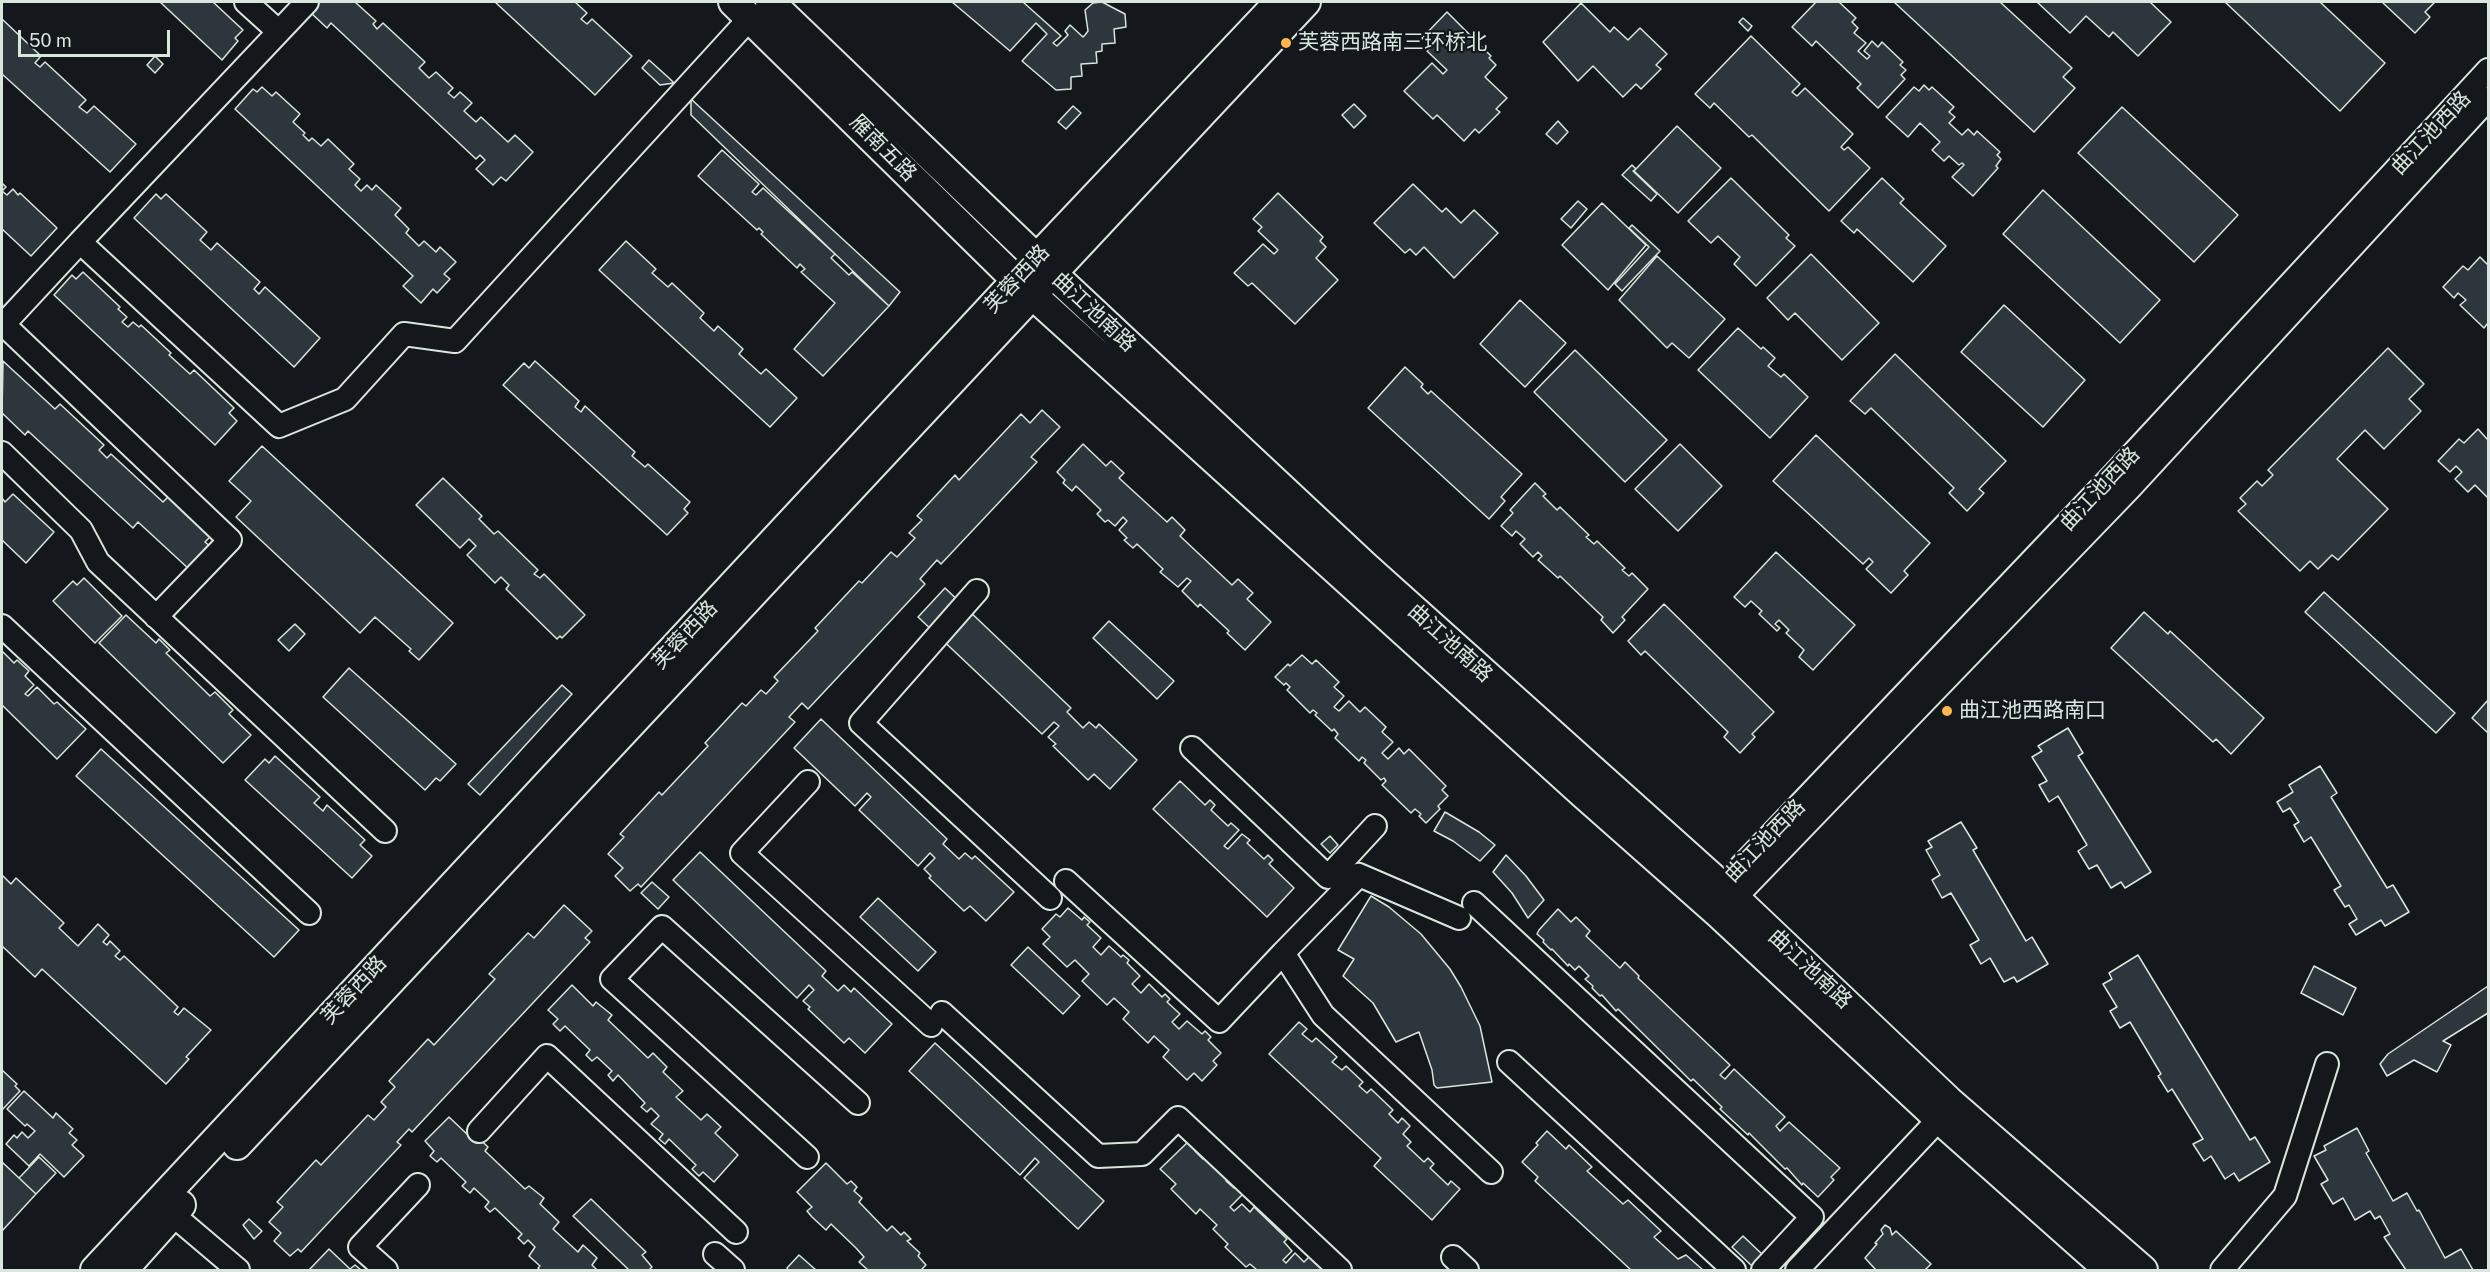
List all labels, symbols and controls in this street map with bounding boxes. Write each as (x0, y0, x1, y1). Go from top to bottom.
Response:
scale bar (21, 18, 172, 56)
text: 50 m (29, 30, 72, 51)
place label: 芙蓉西路南三环桥北 (1298, 30, 1487, 56)
marker: 芙蓉西路南三环桥北 (1279, 36, 1293, 50)
street label: 曲江池西路 (2386, 86, 2476, 180)
street label: 雁南五路 (844, 109, 922, 187)
street label: 芙蓉西路 (979, 240, 1055, 318)
street label: 曲江池南路 (1047, 267, 1141, 357)
street label: 曲江池西路 (2055, 442, 2145, 536)
street label: 芙蓉西路 (647, 596, 723, 674)
street label: 曲江池南路 (1403, 599, 1497, 687)
place label: 曲江池西路南口 (1959, 698, 2106, 724)
marker: 曲江池西路南口 (1940, 704, 1954, 718)
street label: 曲江池西路 (1719, 794, 1811, 888)
street label: 曲江池南路 (1763, 924, 1857, 1014)
street label: 芙蓉西路 (316, 951, 392, 1029)

